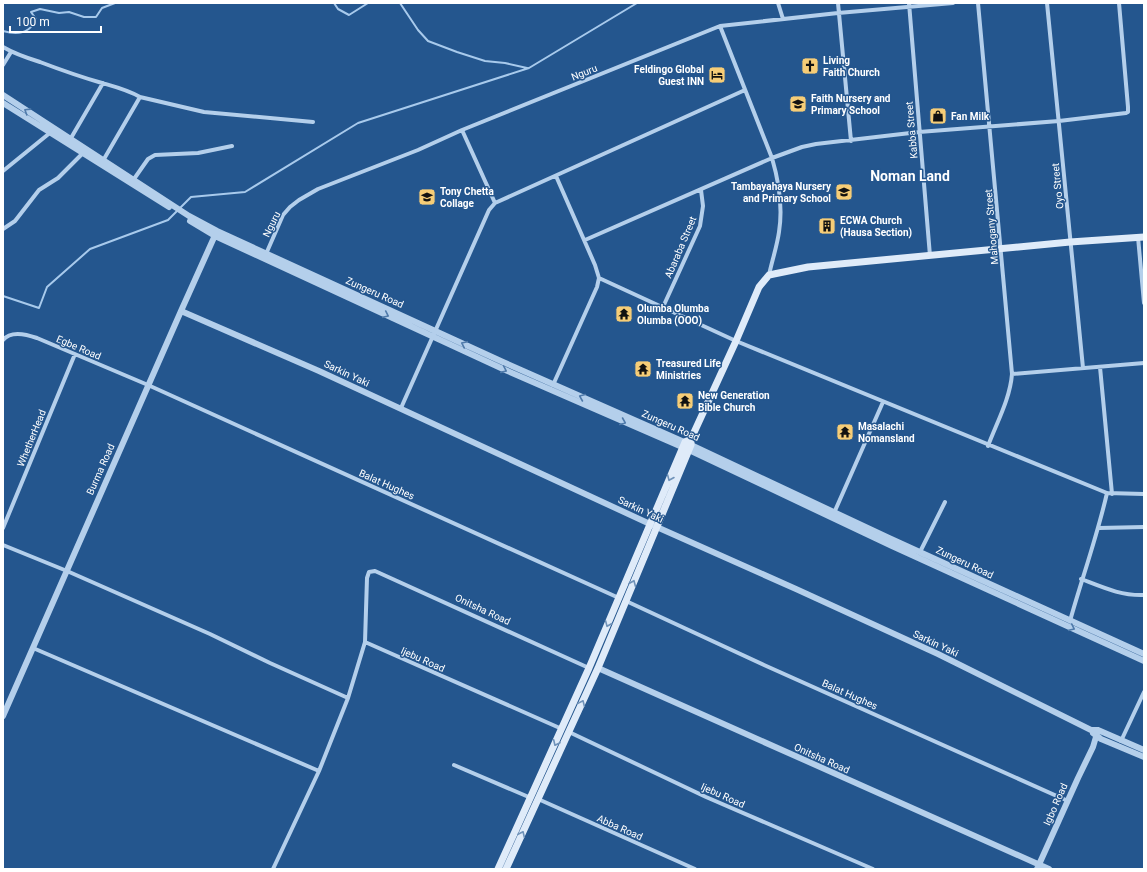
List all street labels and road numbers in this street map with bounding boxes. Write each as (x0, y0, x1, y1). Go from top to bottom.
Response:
street label: Nguru (570, 62, 599, 83)
street label: Kabba Street (904, 101, 919, 159)
street label: Oyo Street (1050, 162, 1065, 209)
street label: Mahogany Street (983, 189, 1000, 265)
street label: Nguru (261, 210, 282, 239)
street label: Abaraba Street (662, 215, 698, 280)
street label: Zungeru Road (344, 275, 405, 310)
street label: Egbe Road (55, 333, 103, 362)
street label: Sarkin Yaki (322, 358, 371, 389)
street label: WhetherHead (15, 408, 48, 468)
street label: Zungeru Road (640, 408, 701, 443)
street label: Burma Road (84, 442, 117, 496)
street label: Balat Hughes (357, 467, 416, 502)
street label: Sarkin Yaki (616, 494, 665, 525)
street label: Zungeru Road (934, 544, 995, 581)
street label: Onitsha Road (453, 592, 512, 627)
street label: Sarkin Yaki (911, 628, 960, 659)
street label: Ijebu Road (399, 645, 446, 674)
street label: Balat Hughes (820, 677, 879, 712)
street label: Onitsha Road (792, 741, 851, 776)
street label: Ijebu Road (699, 781, 746, 810)
street label: Igbo Road (1041, 781, 1070, 827)
street label: Abba Road (595, 813, 644, 842)

